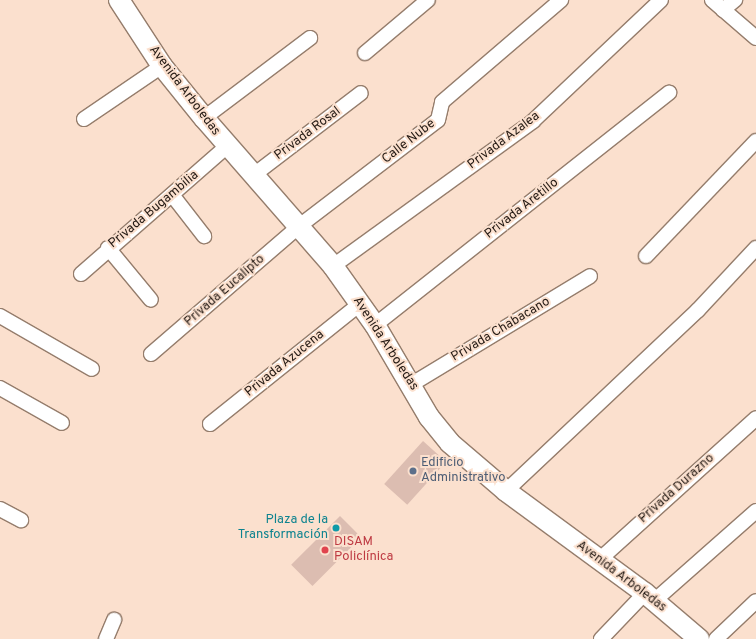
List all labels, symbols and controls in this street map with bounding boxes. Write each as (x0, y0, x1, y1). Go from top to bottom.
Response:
street label: Avenida Arboledas (145, 43, 223, 139)
street label: Privada Rosal (272, 104, 344, 164)
street label: Privada Azalea (465, 109, 543, 173)
street label: Calle Nube (379, 116, 439, 168)
street label: Privada Bugambilia (106, 168, 202, 252)
street label: Privada Aretillo (482, 175, 562, 243)
street label: Privada Eucalipto (182, 252, 268, 330)
street label: Avenida Arboledas (349, 294, 421, 394)
street label: Privada Chabacano (449, 294, 553, 366)
street label: Privada Azucena (242, 327, 328, 401)
street label: Privada Durazno (636, 451, 718, 527)
place label: Edificio Administrativo (421, 456, 506, 487)
marker: Edificio Administrativo (408, 466, 418, 476)
place label: Plaza de la Transformación (238, 513, 328, 544)
marker: Plaza de la Transformación (331, 523, 341, 533)
place label: DISAM Policlínica (334, 535, 393, 566)
street label: Avenida Arboledas (573, 538, 669, 616)
marker: DISAM Policlínica (319, 544, 331, 556)

